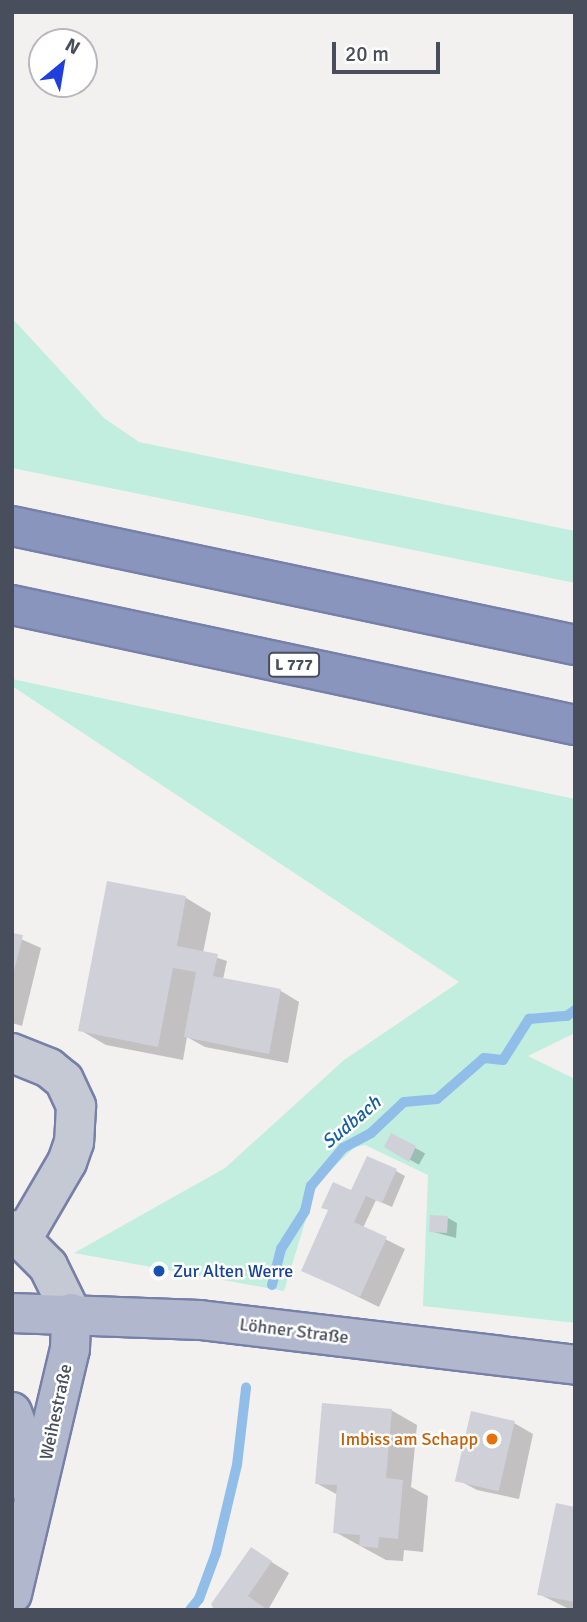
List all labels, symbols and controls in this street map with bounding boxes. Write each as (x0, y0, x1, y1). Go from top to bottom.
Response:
north arrow (28, 28, 98, 98)
scale bar (335, 28, 444, 72)
text: N (61, 33, 84, 60)
text: 20 m (345, 41, 389, 67)
road number: L 777 (268, 652, 320, 678)
water label: Sudbach (318, 1092, 386, 1154)
place label: Zur Alten Werre (173, 1260, 293, 1282)
marker: Zur Alten Werre (151, 1263, 167, 1279)
street label: Löhner Straße (238, 1314, 350, 1348)
street label: Weihestraße (35, 1362, 77, 1462)
place label: Imbiss am Schapp (340, 1428, 478, 1450)
marker: Imbiss am Schapp (484, 1431, 500, 1447)

